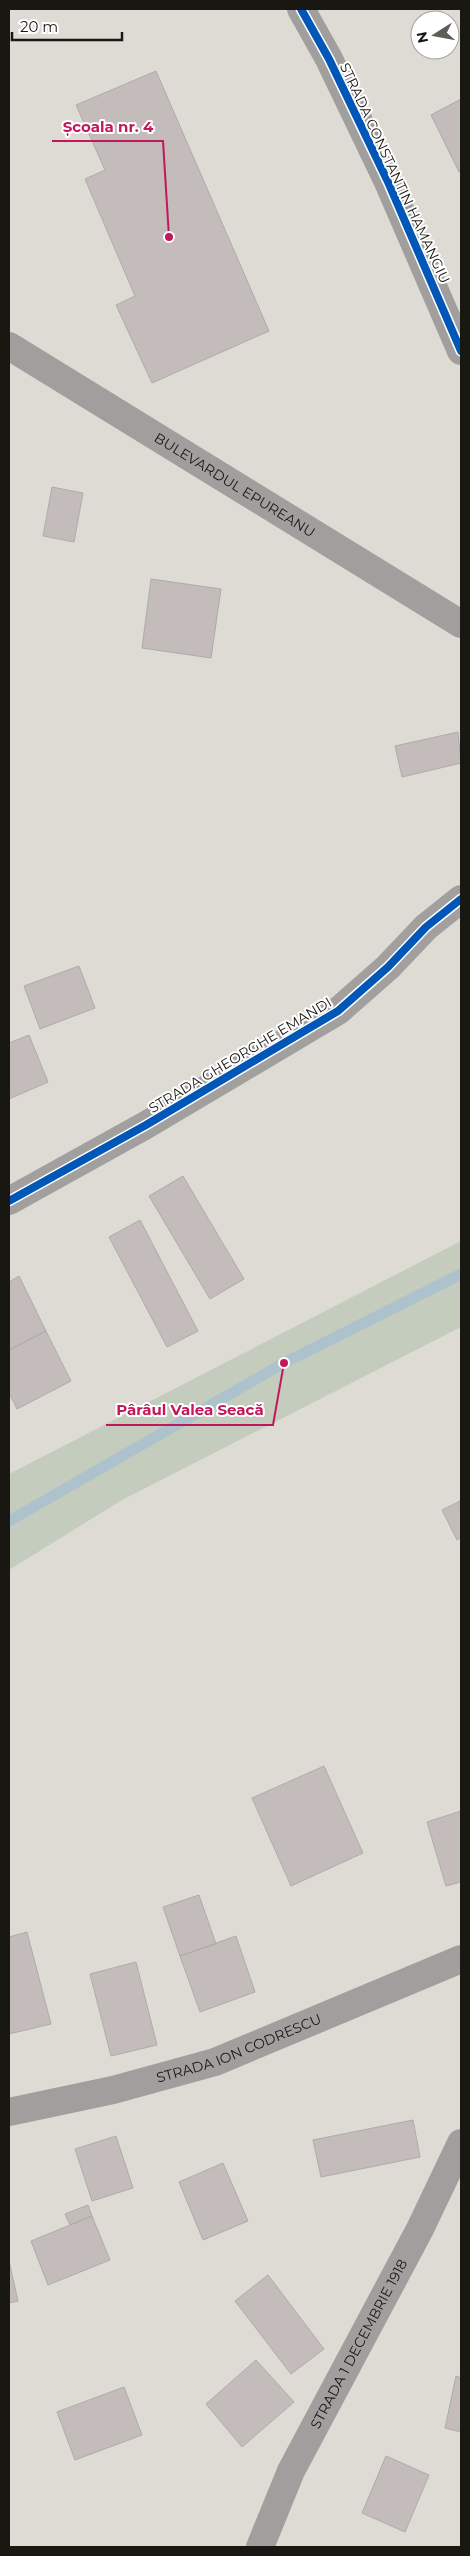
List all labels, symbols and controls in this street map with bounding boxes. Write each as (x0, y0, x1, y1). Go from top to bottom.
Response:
scale bar (12, 10, 122, 42)
north arrow (410, 10, 460, 60)
text: 20 m (20, 17, 58, 36)
text: N (412, 30, 432, 45)
street label: STRADA CONSTANTIN HAMANGIU (336, 60, 454, 286)
callout: Școala nr. 4 (52, 111, 163, 141)
text: Școala nr. 4 (63, 117, 154, 137)
street label: BULEVARDUL EPUREANU (151, 429, 319, 541)
street label: STRADA GHEORGHE EMANDI (145, 993, 335, 1117)
callout: Pârâul Valea Seacă (106, 1395, 273, 1425)
text: Pârâul Valea Seacă (116, 1400, 264, 1419)
street label: STRADA ION CODRESCU (154, 2010, 324, 2087)
street label: STRADA 1 DECEMBRIE 1918 (306, 2256, 411, 2432)

